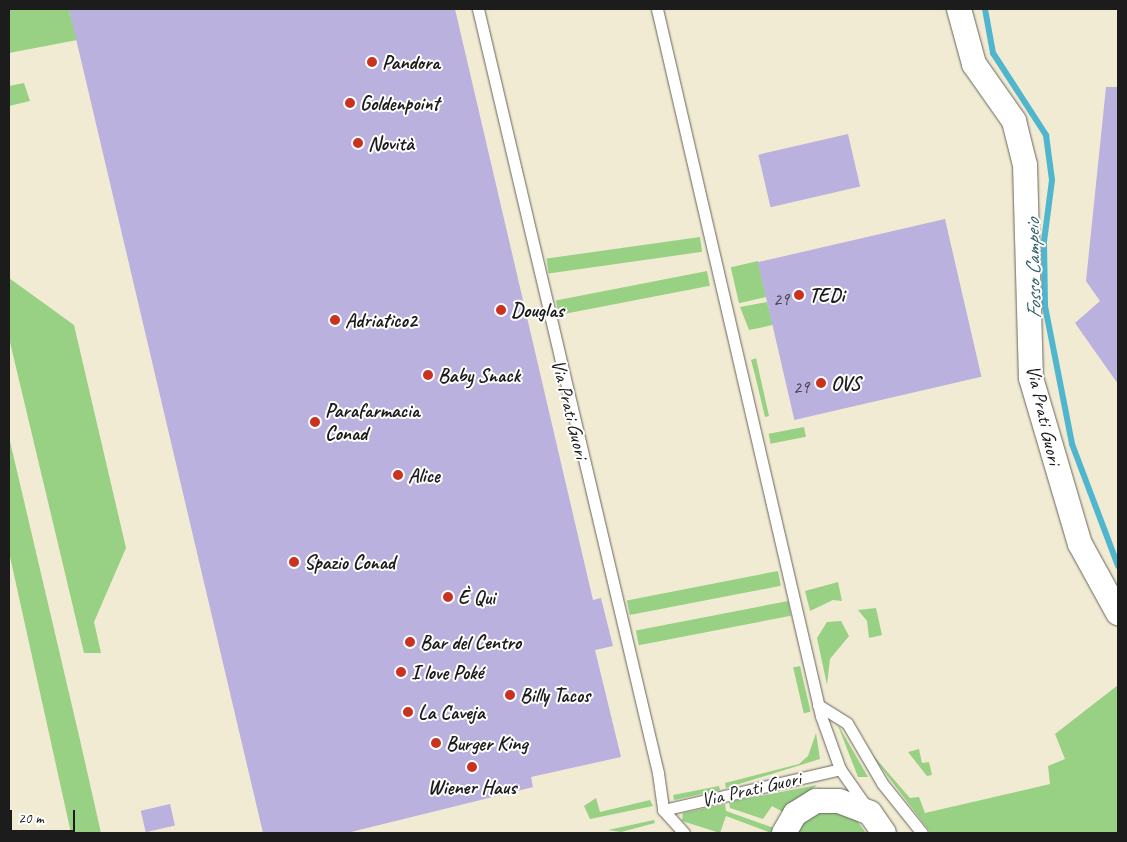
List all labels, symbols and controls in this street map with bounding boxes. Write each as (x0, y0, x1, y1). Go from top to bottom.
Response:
place label: Pandora (382, 50, 440, 74)
marker: Pandora (366, 56, 378, 68)
place label: Goldenpoint (360, 91, 439, 115)
marker: Goldenpoint (344, 97, 356, 109)
place label: Novità (368, 131, 414, 155)
marker: Novità (352, 137, 364, 149)
water label: Fosso Campeio (1020, 219, 1046, 319)
place label: TEDi (809, 283, 844, 307)
house number: 29 (773, 288, 789, 310)
marker: TEDi (793, 289, 805, 301)
place label: Douglas (511, 298, 564, 322)
marker: Douglas (495, 304, 507, 316)
place label: Adriatico2 (345, 308, 417, 332)
marker: Adriatico2 (329, 314, 341, 326)
street label: Via Prati Guori (546, 357, 594, 461)
place label: Baby Snack (438, 363, 520, 387)
street label: Via Prati Guori (1021, 363, 1067, 467)
marker: Baby Snack (422, 369, 434, 381)
place label: OVS (831, 371, 860, 395)
house number: 29 (793, 376, 809, 398)
marker: OVS (815, 377, 827, 389)
place label: Parafarmacia Conad (325, 399, 419, 446)
marker: Parafarmacia Conad (309, 416, 321, 428)
place label: Alice (408, 463, 440, 487)
marker: Alice (392, 469, 404, 481)
place label: Spazio Conad (304, 550, 395, 574)
marker: Spazio Conad (288, 556, 300, 568)
place label: È Qui (458, 585, 495, 609)
marker: È Qui (442, 591, 454, 603)
place label: Bar del Centro (420, 630, 521, 654)
marker: Bar del Centro (404, 636, 416, 648)
place label: I love Poké (411, 660, 483, 684)
marker: I love Poké (395, 666, 407, 678)
place label: Billy Tacos (520, 683, 591, 707)
marker: Billy Tacos (504, 689, 516, 701)
place label: La Caveja (418, 700, 484, 724)
marker: La Caveja (402, 706, 414, 718)
place label: Burger King (446, 731, 528, 755)
marker: Burger King (430, 737, 442, 749)
marker: Wiener Haus (466, 761, 478, 773)
street label: Via Prati Guori (699, 766, 803, 812)
place label: Wiener Haus (428, 775, 516, 799)
scale bar (12, 800, 78, 832)
text: 20 m (18, 809, 44, 828)

